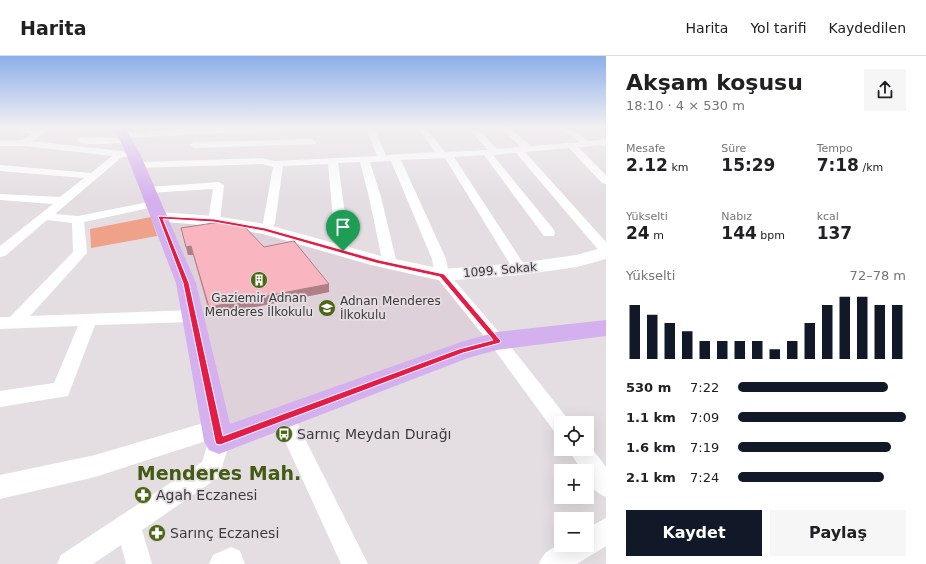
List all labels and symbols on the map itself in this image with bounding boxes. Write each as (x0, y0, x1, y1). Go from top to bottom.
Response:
pin (326, 210, 360, 251)
street label: 1099. Sokak (462, 260, 538, 280)
building icon: Gaziemir Adnan Menderes İlkokulu (249, 270, 269, 290)
place label: Gaziemir Adnan Menderes İlkokulu (205, 291, 313, 319)
place label: Adnan Menderes İlkokulu (340, 294, 441, 322)
school or university icon: Adnan Menderes İlkokulu (317, 298, 337, 318)
bus stop icon: Sarnıç Meydan Durağı (274, 424, 294, 444)
place label: Sarnıç Meydan Durağı (297, 426, 451, 442)
district label: Menderes Mah. (137, 462, 301, 484)
pharmacy icon: Agah Eczanesi (133, 485, 153, 505)
place label: Agah Eczanesi (156, 487, 258, 503)
pharmacy icon: Sarınç Eczanesi (147, 523, 167, 543)
place label: Sarınç Eczanesi (170, 525, 279, 541)

